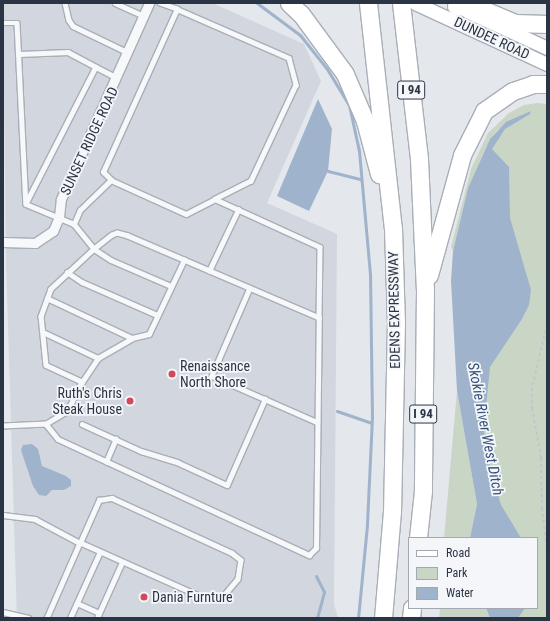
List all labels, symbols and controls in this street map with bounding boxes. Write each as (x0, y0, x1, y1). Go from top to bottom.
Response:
street label: DUNDEE ROAD (452, 13, 532, 63)
road number: I 94 (397, 79, 425, 101)
street label: SUNSET RIDGE ROAD (56, 84, 122, 198)
street label: EDENS EXPRESSWAY (385, 251, 403, 369)
place label: Renaissance North Shore (180, 358, 250, 390)
water label: Skokie River West Ditch (463, 361, 507, 497)
marker: Renaissance North Shore (167, 369, 177, 379)
place label: Ruth's Chris Steak House (52, 385, 122, 418)
marker: Ruth's Chris Steak House (125, 396, 135, 406)
road number: I 94 (409, 403, 437, 425)
legend (408, 537, 538, 609)
text: Road (446, 546, 470, 560)
text: Park (446, 566, 467, 580)
text: Water (446, 586, 474, 600)
place label: Dania Furnture (152, 589, 233, 605)
marker: Dania Furnture (139, 592, 149, 602)

